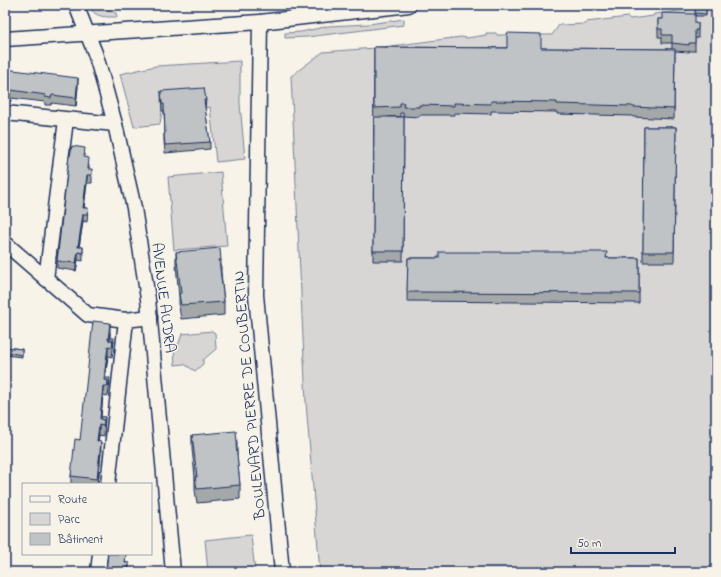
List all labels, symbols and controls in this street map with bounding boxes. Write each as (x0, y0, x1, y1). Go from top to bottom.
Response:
street label: AVENUE AUDRA (144, 241, 182, 355)
street label: BOULEVARD PIERRE DE COUBERTIN (227, 270, 273, 521)
legend (22, 483, 152, 555)
text: Route (58, 491, 88, 509)
text: Parc (58, 511, 80, 529)
scale bar (571, 529, 675, 555)
text: Bâtiment (57, 531, 103, 549)
text: 50 m (577, 535, 601, 553)

